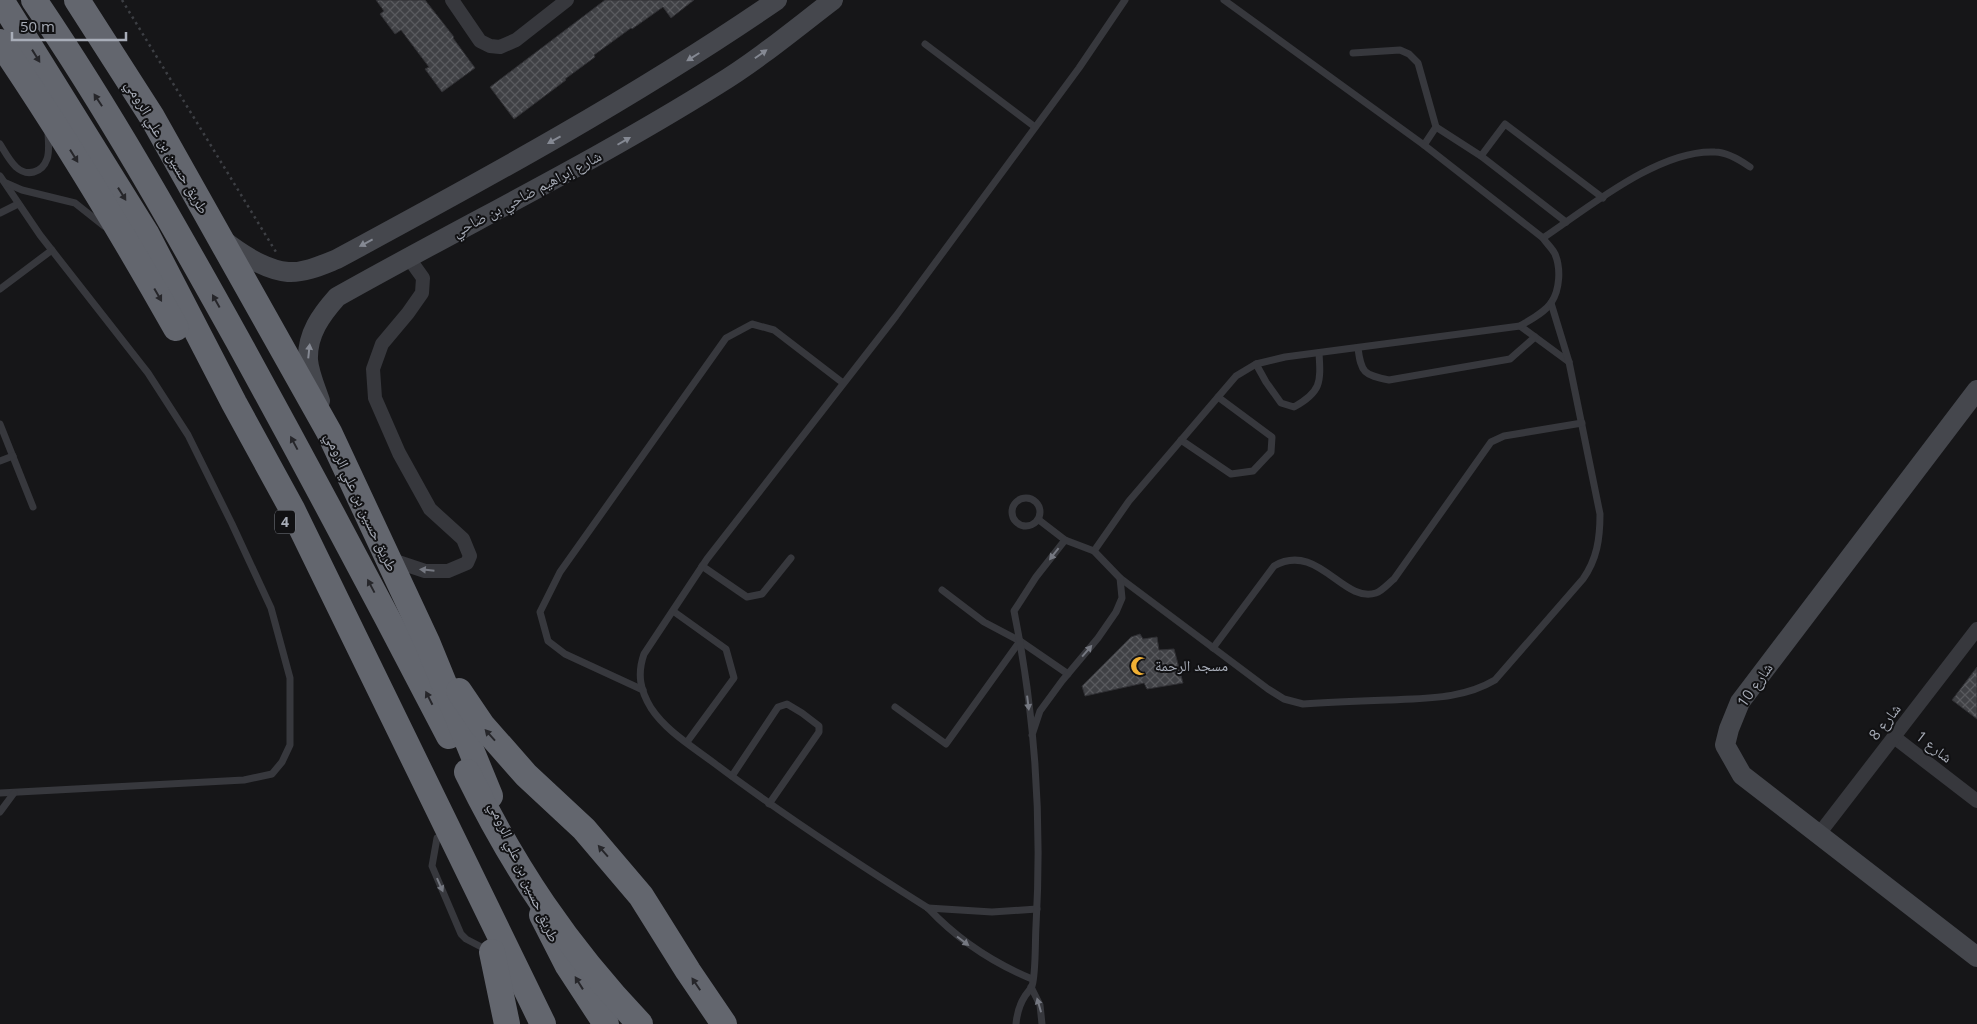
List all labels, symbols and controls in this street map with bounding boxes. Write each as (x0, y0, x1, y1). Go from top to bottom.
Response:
scale bar (12, 10, 126, 42)
text: 50 m (20, 16, 55, 36)
one-way arrow (32, 49, 41, 63)
one-way arrow (755, 49, 768, 59)
one-way arrow (687, 52, 700, 61)
street label: طريق حسين بن علي الرومي (119, 76, 214, 219)
one-way arrow (93, 93, 103, 107)
one-way arrow (548, 136, 561, 145)
one-way arrow (617, 136, 631, 145)
street label: شارع إبراهيم ضاحي بن ضاحي (448, 145, 606, 243)
one-way arrow (70, 149, 79, 162)
one-way arrow (117, 187, 127, 201)
one-way arrow (359, 239, 372, 248)
one-way arrow (153, 289, 162, 302)
one-way arrow (211, 294, 220, 307)
one-way arrow (305, 343, 313, 359)
street label: طريق حسين بن علي الرومي (318, 429, 403, 576)
one-way arrow (290, 435, 298, 450)
road number: 4 (275, 511, 295, 534)
one-way arrow (1049, 547, 1059, 561)
one-way arrow (419, 566, 435, 574)
one-way arrow (367, 579, 375, 593)
one-way arrow (1082, 645, 1093, 658)
mosque icon: مسجد الرحمة (1129, 655, 1151, 677)
place label: مسجد الرحمة (1155, 655, 1228, 675)
street label: شارع 10 (1732, 658, 1777, 711)
one-way arrow (425, 690, 433, 705)
one-way arrow (1024, 695, 1032, 711)
street label: شارع 8 (1864, 699, 1906, 744)
street label: شارع 1 (1912, 726, 1957, 768)
one-way arrow (484, 729, 496, 741)
street label: طريق حسين بن علي الرومي (482, 798, 565, 946)
one-way arrow (598, 845, 609, 857)
one-way arrow (436, 878, 444, 892)
one-way arrow (956, 936, 970, 946)
one-way arrow (574, 977, 583, 990)
one-way arrow (691, 977, 701, 990)
one-way arrow (1035, 997, 1043, 1013)

